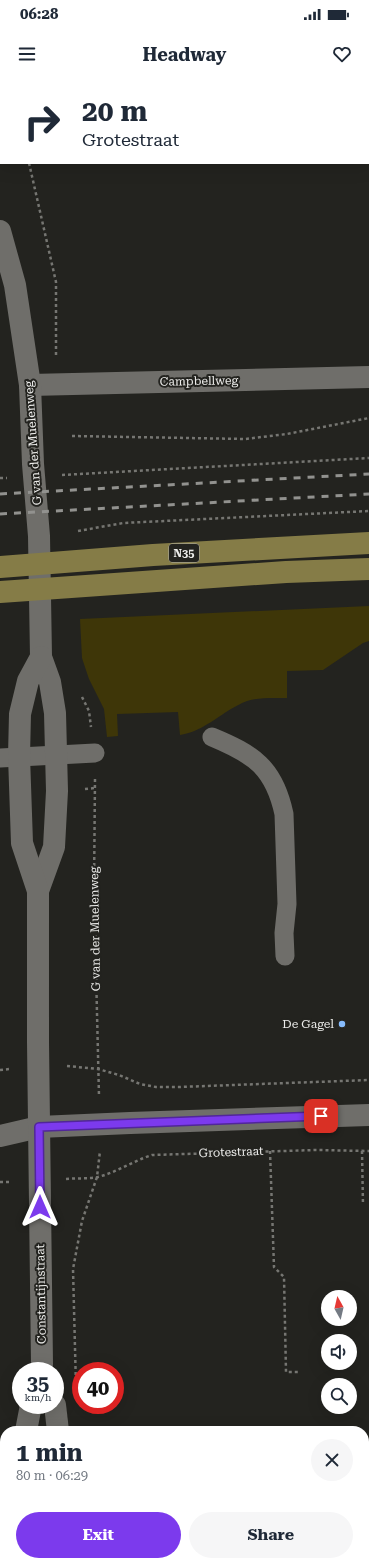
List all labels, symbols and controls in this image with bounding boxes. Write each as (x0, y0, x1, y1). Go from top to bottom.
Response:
text: 06:28 (20, 5, 58, 23)
icon: menu (16, 43, 38, 65)
icon: heart (331, 43, 353, 65)
text: Headway (143, 44, 226, 65)
text: 20 m (82, 95, 147, 128)
icon: right (16, 96, 68, 148)
text: Grotestraat (82, 129, 179, 150)
street label: Campbellweg (160, 373, 239, 389)
street label: G van der Muelenweg (22, 380, 44, 506)
road number: N35 (169, 544, 199, 562)
street label: G van der Muelenweg (87, 866, 103, 992)
place label: De Gagel (282, 1017, 334, 1031)
marker: De Gagel (337, 1019, 347, 1029)
pin (304, 1099, 338, 1133)
icon: arrive (310, 1105, 332, 1127)
street label: Grotestraat (198, 1144, 264, 1160)
position arrow (19, 1186, 61, 1228)
street label: Constantijnstraat (33, 1243, 49, 1344)
north arrow (321, 1290, 357, 1326)
map controls (321, 1290, 357, 1414)
button: sound (321, 1334, 357, 1370)
speed limit sign: 40 (72, 1362, 124, 1414)
text: 35 (27, 1371, 49, 1395)
button: search (321, 1378, 357, 1414)
text: km/h (25, 1392, 51, 1403)
text: 1 min (16, 1439, 83, 1467)
button: close (311, 1439, 353, 1481)
text: 80 m · 06:29 (16, 1468, 88, 1483)
button: Exit (16, 1512, 181, 1558)
button: Share (189, 1512, 353, 1558)

